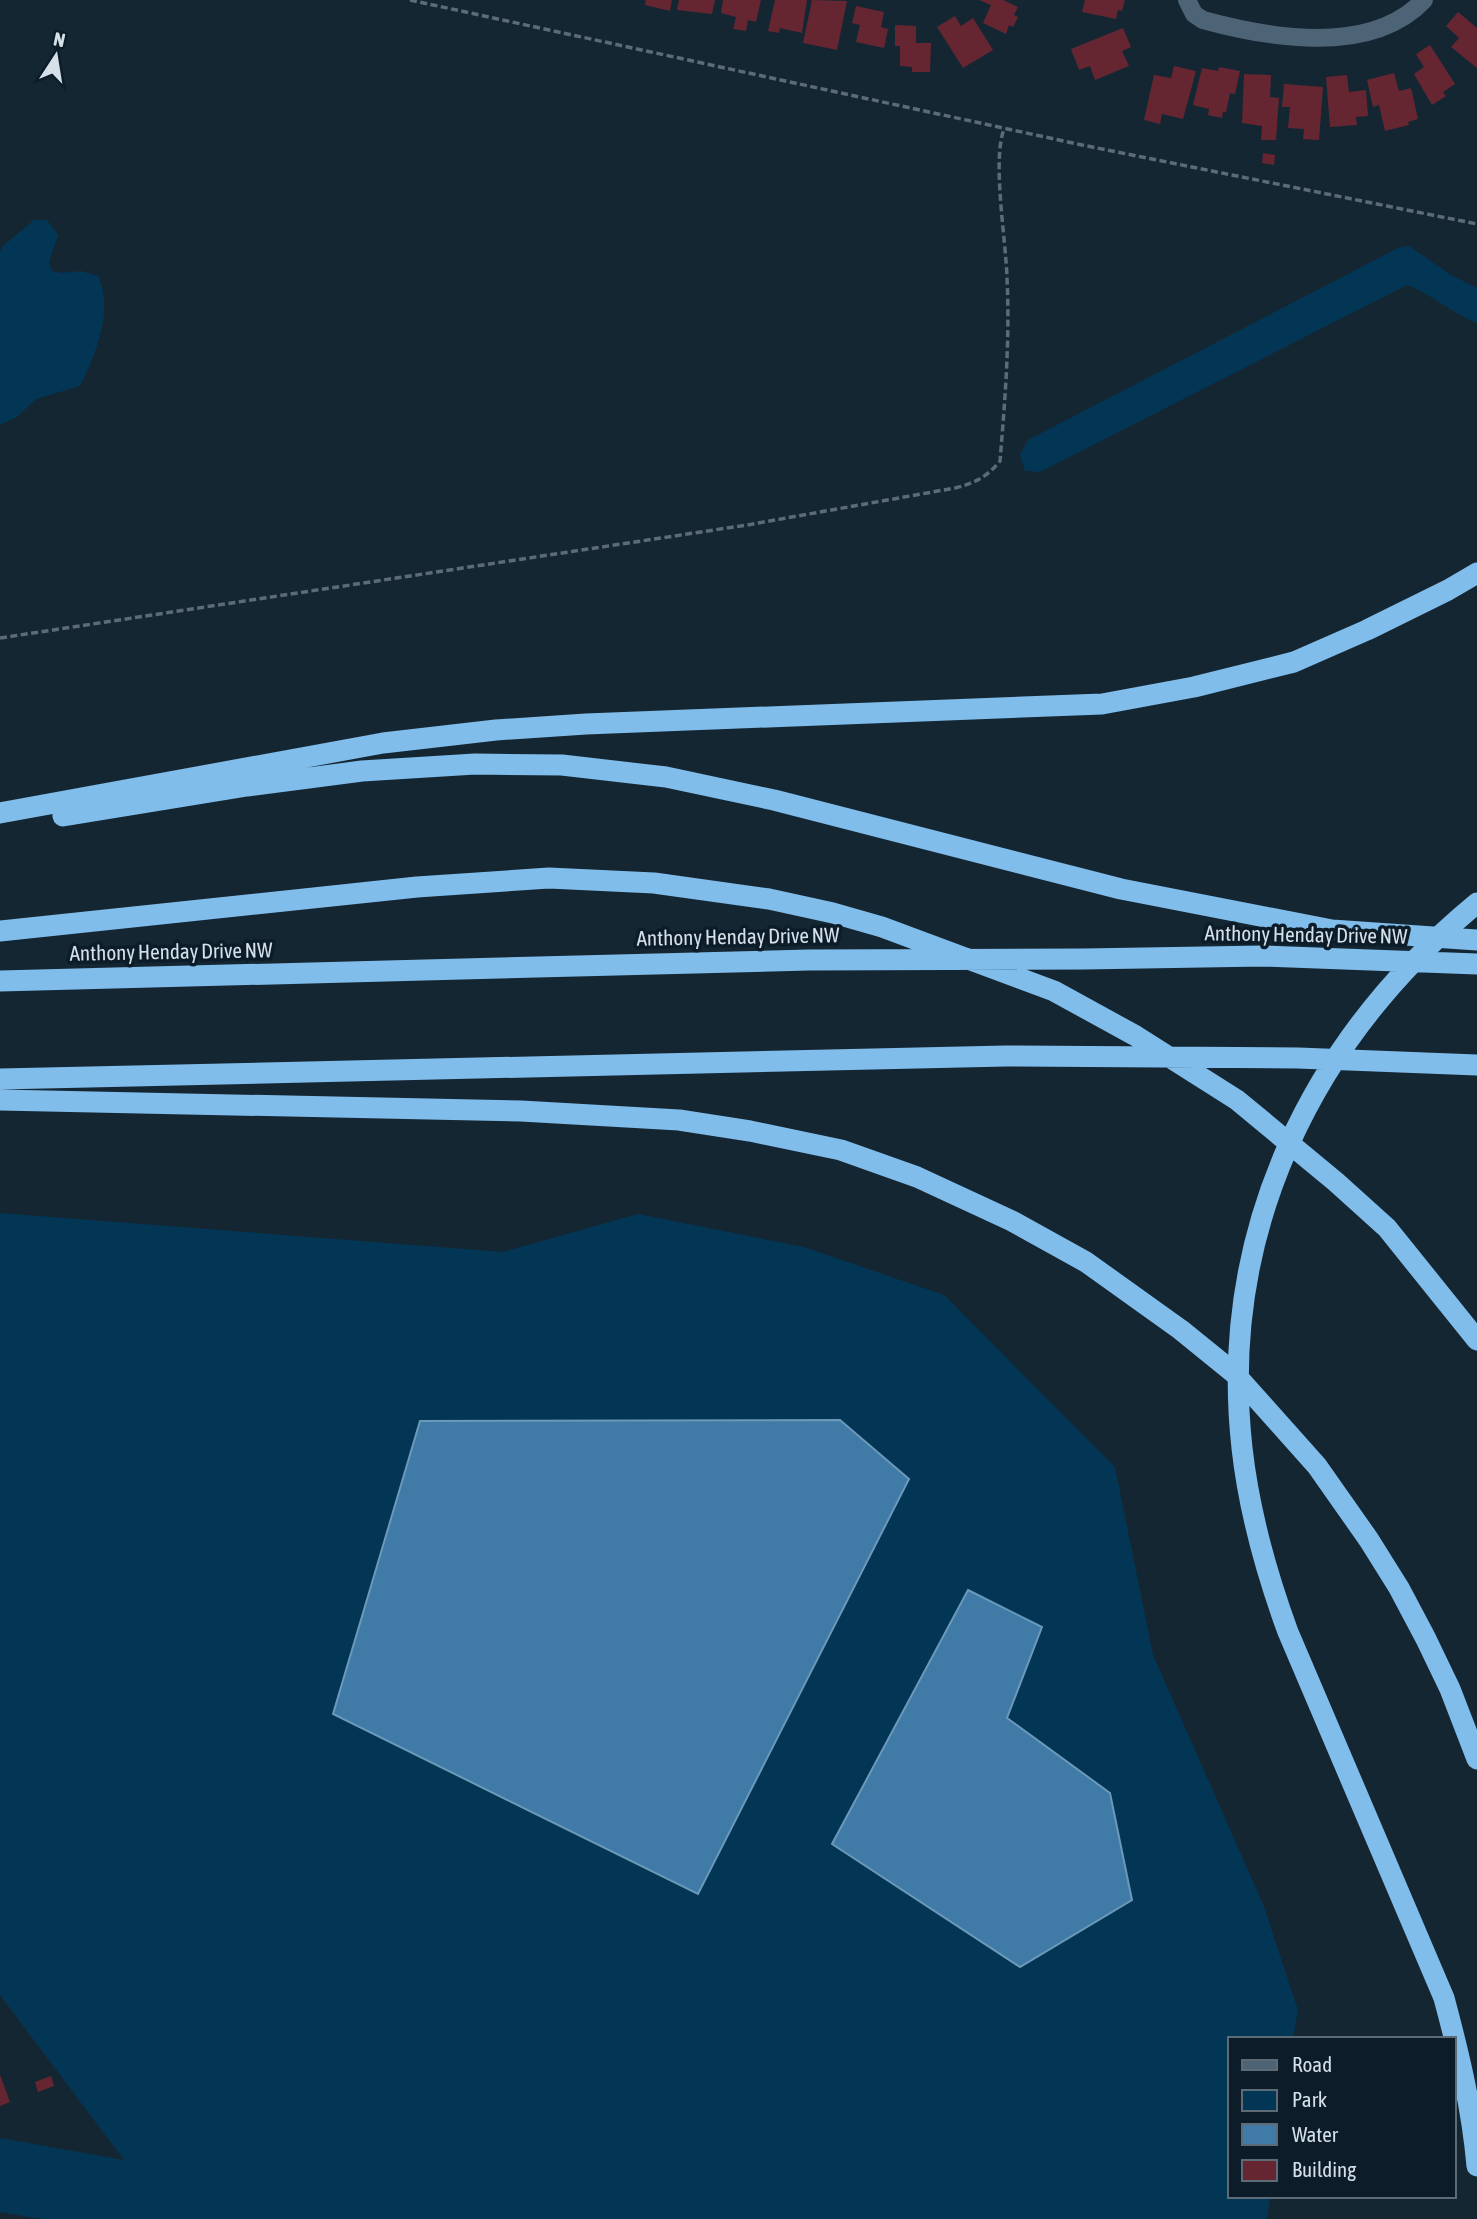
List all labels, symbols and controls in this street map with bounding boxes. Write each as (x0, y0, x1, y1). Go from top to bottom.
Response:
north arrow (21, 21, 91, 91)
text: N (52, 27, 67, 51)
street label: Anthony Henday Drive NW (1204, 920, 1408, 948)
street label: Anthony Henday Drive NW (636, 922, 840, 950)
street label: Anthony Henday Drive NW (69, 937, 273, 965)
legend (1228, 2037, 1456, 2198)
text: Road (1292, 2052, 1332, 2076)
text: Park (1292, 2087, 1327, 2111)
text: Water (1292, 2122, 1339, 2146)
text: Building (1292, 2157, 1356, 2181)

